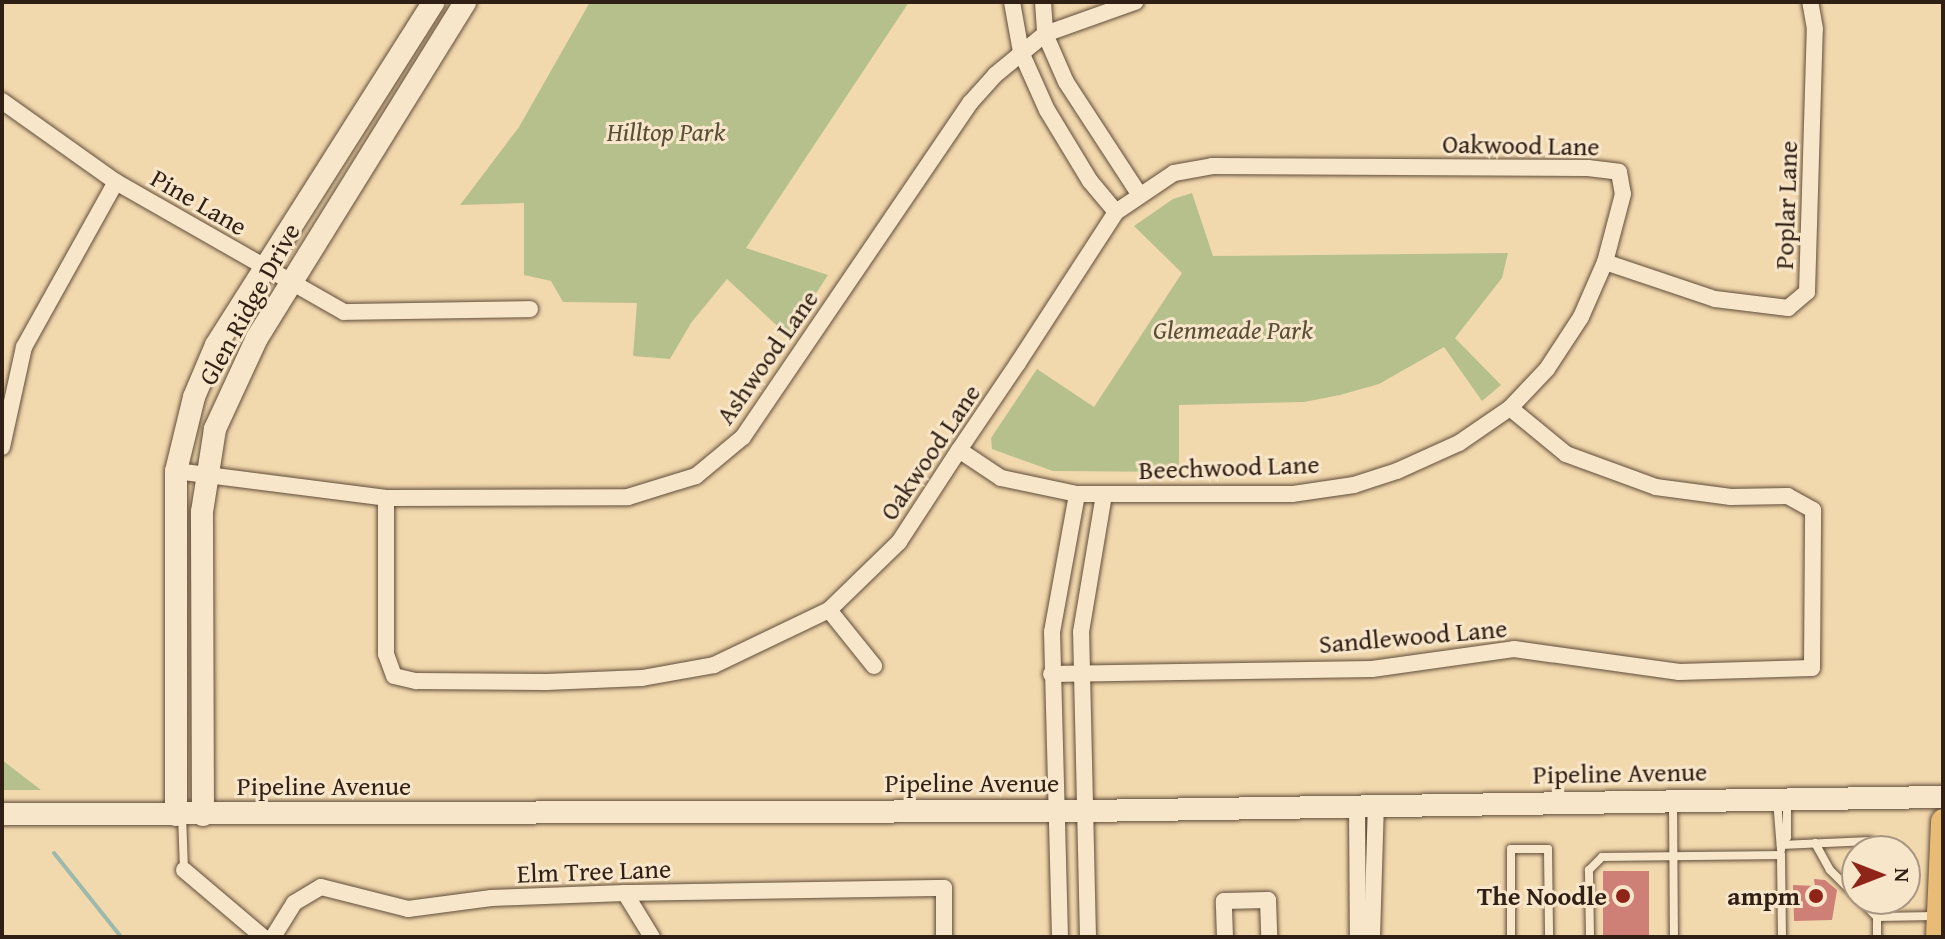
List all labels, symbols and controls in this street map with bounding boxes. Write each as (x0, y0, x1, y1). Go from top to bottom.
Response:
park label: Hilltop Park (607, 116, 725, 148)
street label: Oakwood Lane (1442, 128, 1600, 162)
street label: Poplar Lane (1768, 140, 1804, 270)
street label: Pine Lane (145, 162, 253, 242)
street label: Glen Ridge Drive (192, 218, 306, 390)
street label: Ashwood Lane (709, 284, 825, 430)
park label: Glenmeade Park (1153, 314, 1313, 346)
street label: Oakwood Lane (873, 378, 987, 526)
street label: Beechwood Lane (1138, 448, 1320, 486)
street label: Sandlewood Lane (1318, 612, 1508, 660)
street label: Pipeline Avenue (1532, 756, 1708, 790)
street label: Pipeline Avenue (885, 767, 1059, 799)
street label: Pipeline Avenue (237, 770, 411, 802)
north arrow (1841, 835, 1921, 915)
street label: Elm Tree Lane (516, 853, 672, 889)
text: N (1887, 868, 1919, 882)
place label: The Noodle (1477, 880, 1607, 912)
place label: ampm (1727, 880, 1800, 912)
marker: The Noodle (1614, 887, 1632, 905)
marker: ampm (1807, 887, 1825, 905)

